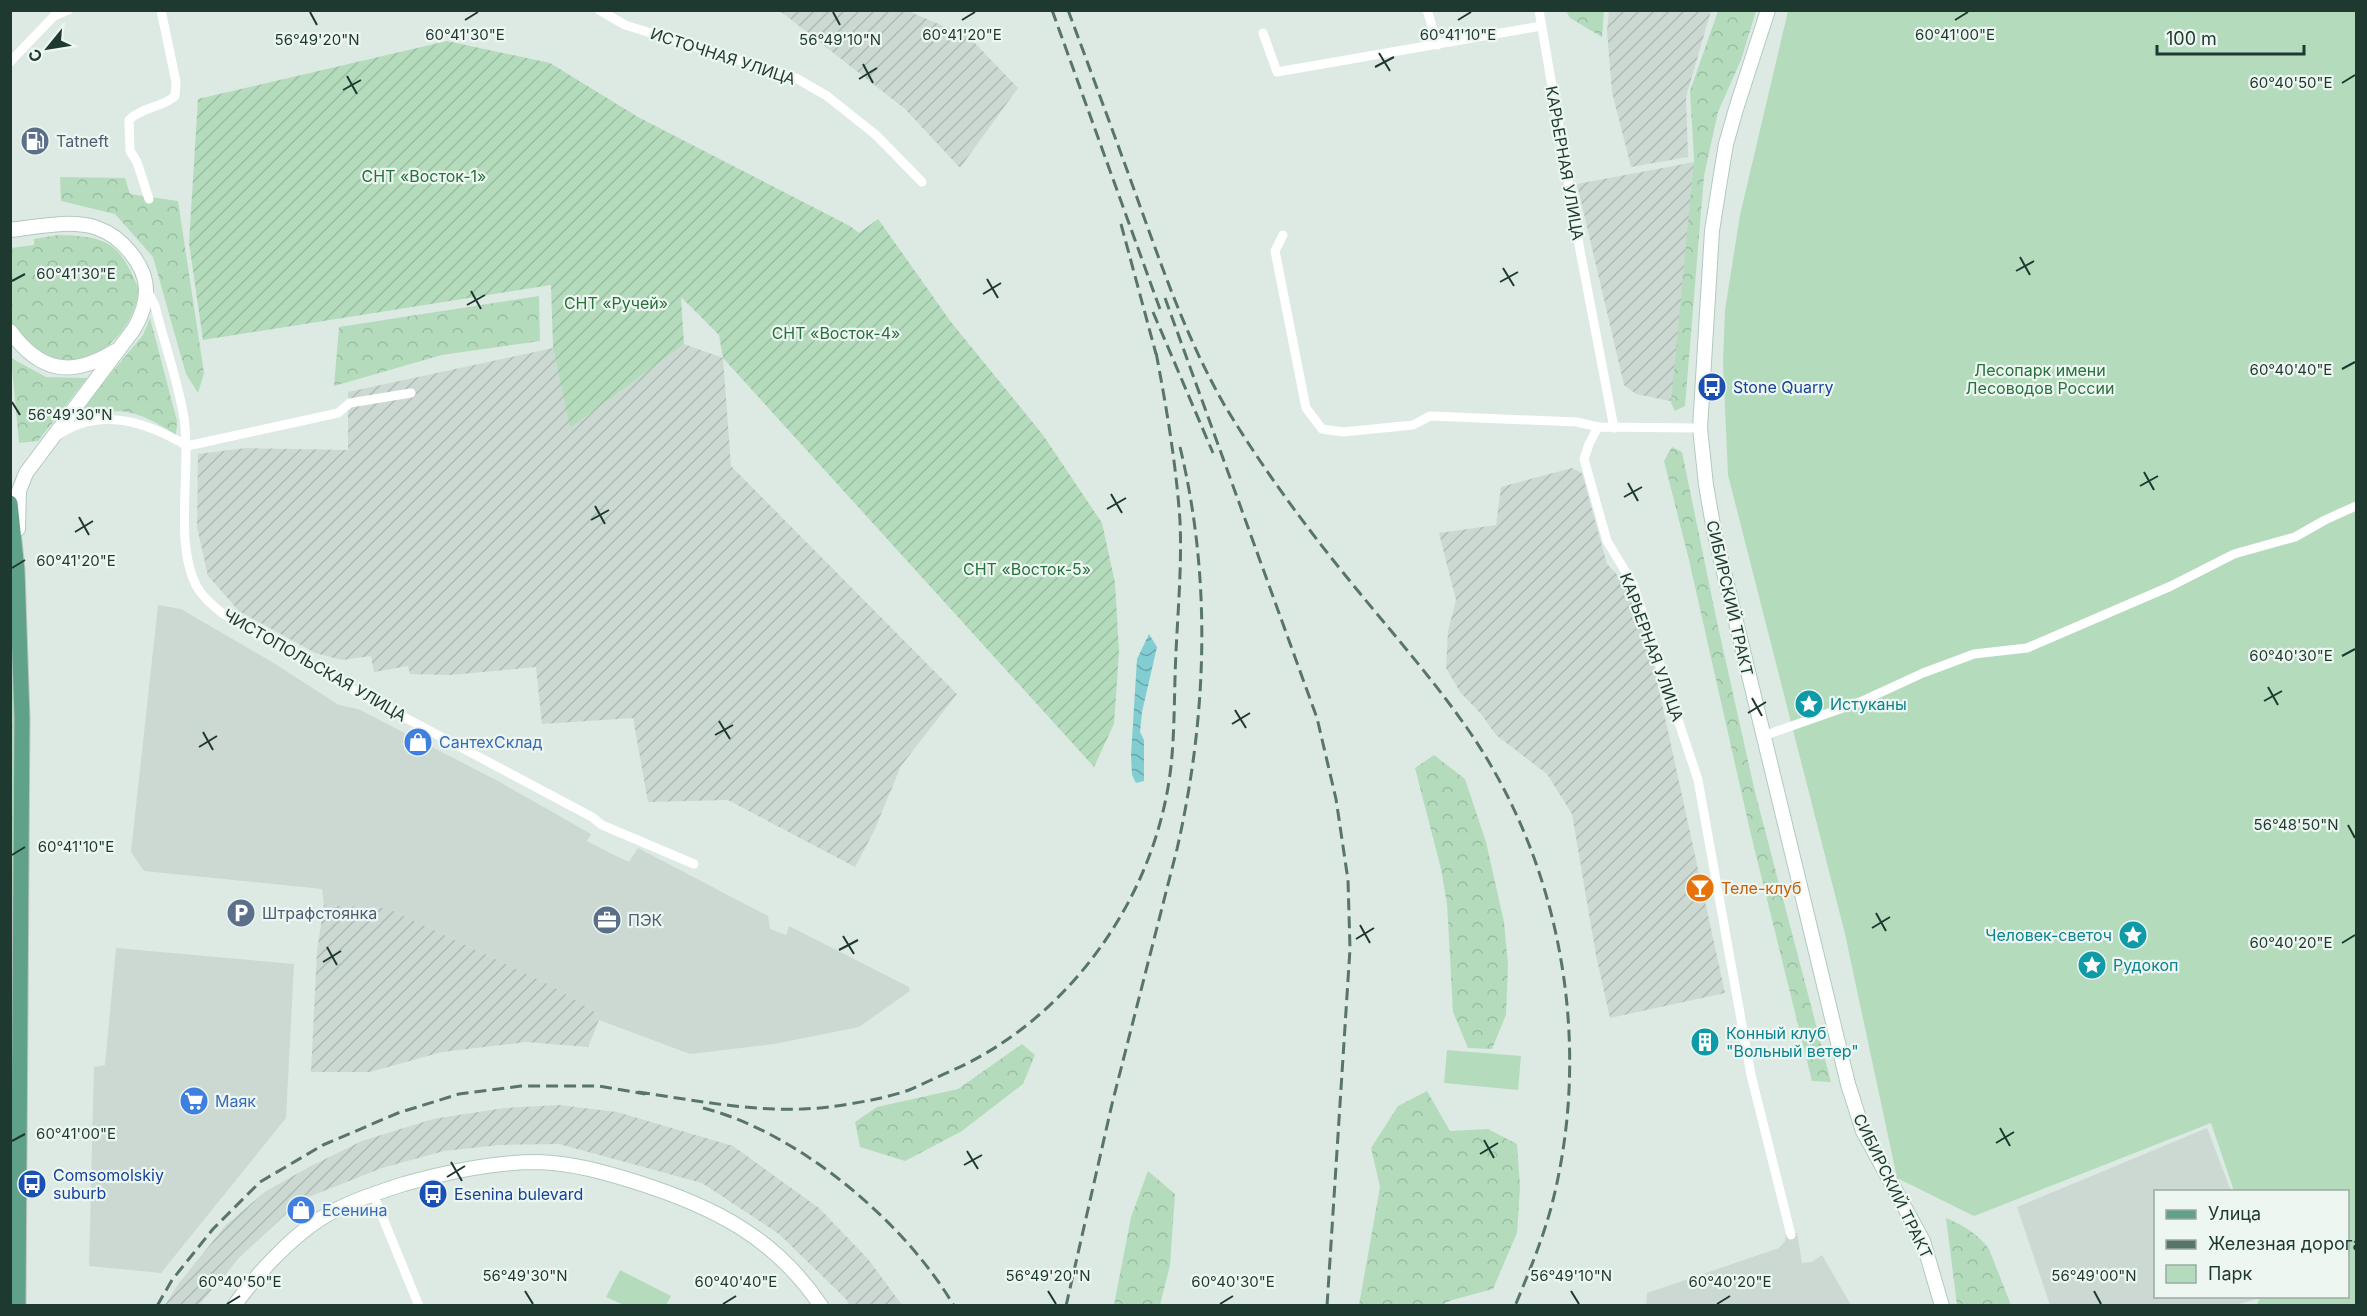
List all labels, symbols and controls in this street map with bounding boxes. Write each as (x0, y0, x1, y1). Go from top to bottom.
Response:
north arrow (18, 18, 78, 78)
scale bar (2157, 18, 2304, 56)
street label: ИСТОЧНАЯ УЛИЦА (648, 23, 798, 89)
text: 60°41'30"E (425, 25, 505, 44)
text: 60°41'20"E (922, 25, 1002, 44)
text: 60°41'10"E (1420, 25, 1496, 44)
text: 60°41'00"E (1915, 25, 1995, 44)
text: 100 m (2166, 28, 2217, 49)
text: 56°49'20"N (275, 30, 359, 49)
text: 56°49'10"N (799, 30, 881, 49)
text: С (23, 45, 47, 66)
text: 60°40'50"E (2249, 73, 2333, 92)
street label: КАРЬЕРНАЯ УЛИЦА (1542, 84, 1588, 242)
fuel station icon: Tatneft (19, 125, 51, 157)
place label: Tatneft (56, 131, 109, 151)
park label: СНТ «Восток-1» (362, 166, 486, 186)
text: 60°41'30"E (36, 264, 116, 283)
park label: СНТ «Ручей» (564, 293, 668, 313)
park label: СНТ «Восток-4» (772, 323, 900, 343)
park label: Лесопарк имени Лесоводов России (1966, 360, 2114, 398)
text: 60°40'40"E (2250, 360, 2332, 379)
bus stop icon: Stone Quarry (1696, 371, 1728, 403)
place label: Stone Quarry (1733, 377, 1833, 397)
text: 56°49'30"N (27, 405, 113, 424)
street label: СИБИРСКИЙ ТРАКТ (1702, 518, 1758, 678)
text: 60°41'20"E (36, 551, 116, 570)
park label: СНТ «Восток-5» (963, 559, 1091, 579)
street label: КАРЬЕРНАЯ УЛИЦА (1616, 570, 1688, 724)
street label: ЧИСТОПОЛЬСКАЯ УЛИЦА (220, 604, 410, 726)
text: 60°40'30"E (2249, 646, 2333, 665)
place icon: Истуканы (1793, 688, 1825, 720)
place label: Истуканы (1830, 694, 1907, 714)
shop icon: СантехСклад (402, 726, 434, 758)
place label: СантехСклад (439, 732, 543, 752)
text: 56°48'50"N (2254, 815, 2338, 834)
text: 60°41'10"E (38, 837, 114, 856)
bar icon: Теле-клуб (1684, 872, 1716, 904)
place label: Теле-клуб (1721, 878, 1801, 898)
parking icon: Штрафстоянка (225, 897, 257, 929)
place label: Штрафстоянка (262, 903, 377, 923)
office icon: ПЭК (591, 904, 623, 936)
place label: ПЭК (628, 910, 663, 930)
place icon: Человек-светоч (2117, 919, 2149, 951)
place label: Человек-светоч (1985, 925, 2112, 945)
text: 60°40'20"E (2249, 933, 2333, 952)
place icon: Рудокоп (2076, 949, 2108, 981)
place label: Рудокоп (2113, 955, 2178, 975)
place label: Конный клуб "Вольный ветер" (1726, 1023, 1859, 1061)
building icon: Конный клуб "Вольный ветер" (1689, 1026, 1721, 1058)
supermarket icon: Маяк (178, 1085, 210, 1117)
place label: Маяк (215, 1091, 256, 1111)
street label: СИБИРСКИЙ ТРАКТ (1849, 1110, 1937, 1262)
text: 60°41'00"E (36, 1124, 116, 1143)
place label: Comsomolskiy suburb (53, 1165, 164, 1203)
bus stop icon: Comsomolskiy suburb (16, 1168, 48, 1200)
bus stop icon: Esenina bulevard (417, 1178, 449, 1210)
place label: Esenina bulevard (454, 1184, 583, 1204)
legend (2154, 1190, 2349, 1298)
shop icon: Есенина (285, 1194, 317, 1226)
place label: Есенина (322, 1200, 387, 1220)
text: Улица (2208, 1203, 2261, 1224)
text: Железная дорога (2208, 1233, 2363, 1254)
text: Парк (2208, 1263, 2253, 1284)
text: 56°49'30"N (482, 1266, 568, 1285)
text: 56°49'20"N (1006, 1266, 1090, 1285)
text: 56°49'10"N (1530, 1266, 1612, 1285)
text: 56°49'00"N (2051, 1266, 2137, 1285)
text: 60°40'50"E (198, 1272, 282, 1291)
text: 60°40'40"E (695, 1272, 777, 1291)
text: 60°40'30"E (1191, 1272, 1275, 1291)
text: 60°40'20"E (1688, 1272, 1772, 1291)

